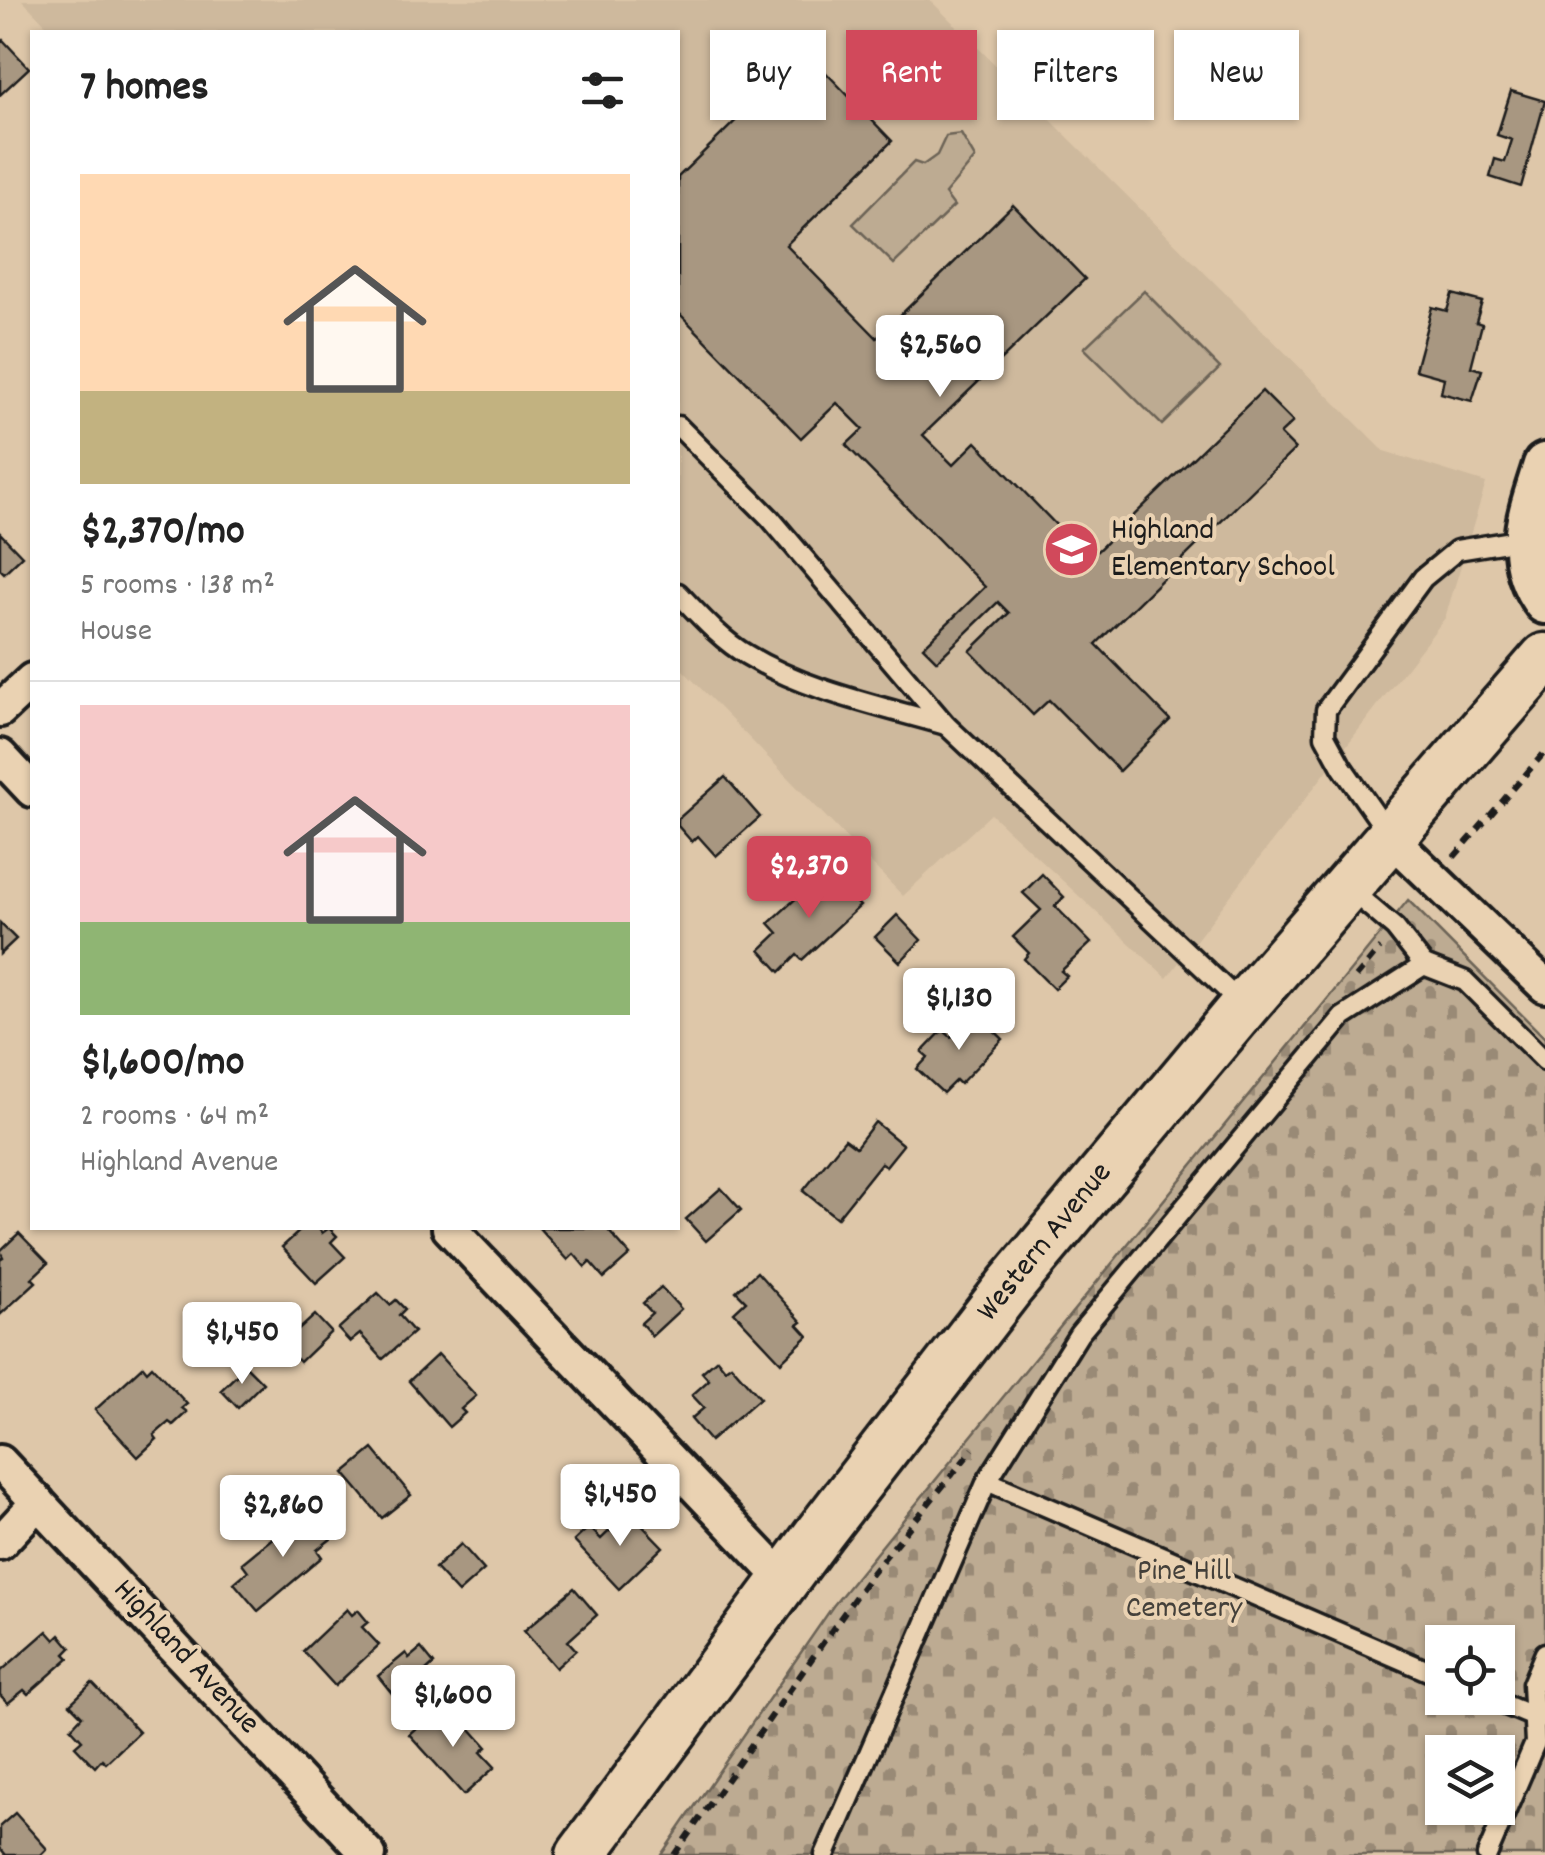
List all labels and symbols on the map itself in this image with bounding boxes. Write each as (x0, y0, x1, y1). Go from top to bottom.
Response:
pin: $2,560 (859, 315, 1021, 400)
place label: Highland Elementary School (1111, 509, 1335, 592)
school or university icon: Highland Elementary School (1042, 520, 1102, 580)
pin: $2,370 (728, 836, 890, 921)
pin: $1,130 (878, 968, 1040, 1053)
street label: Western Avenue (967, 1153, 1125, 1333)
pin: $1,450 (161, 1302, 323, 1387)
pin: $1,450 (539, 1464, 701, 1549)
pin: $2,860 (202, 1475, 364, 1560)
park label: Pine Hill Cemetery (1126, 1550, 1243, 1633)
street label: Highland Avenue (101, 1570, 269, 1746)
pin: $1,600 (372, 1665, 534, 1750)

